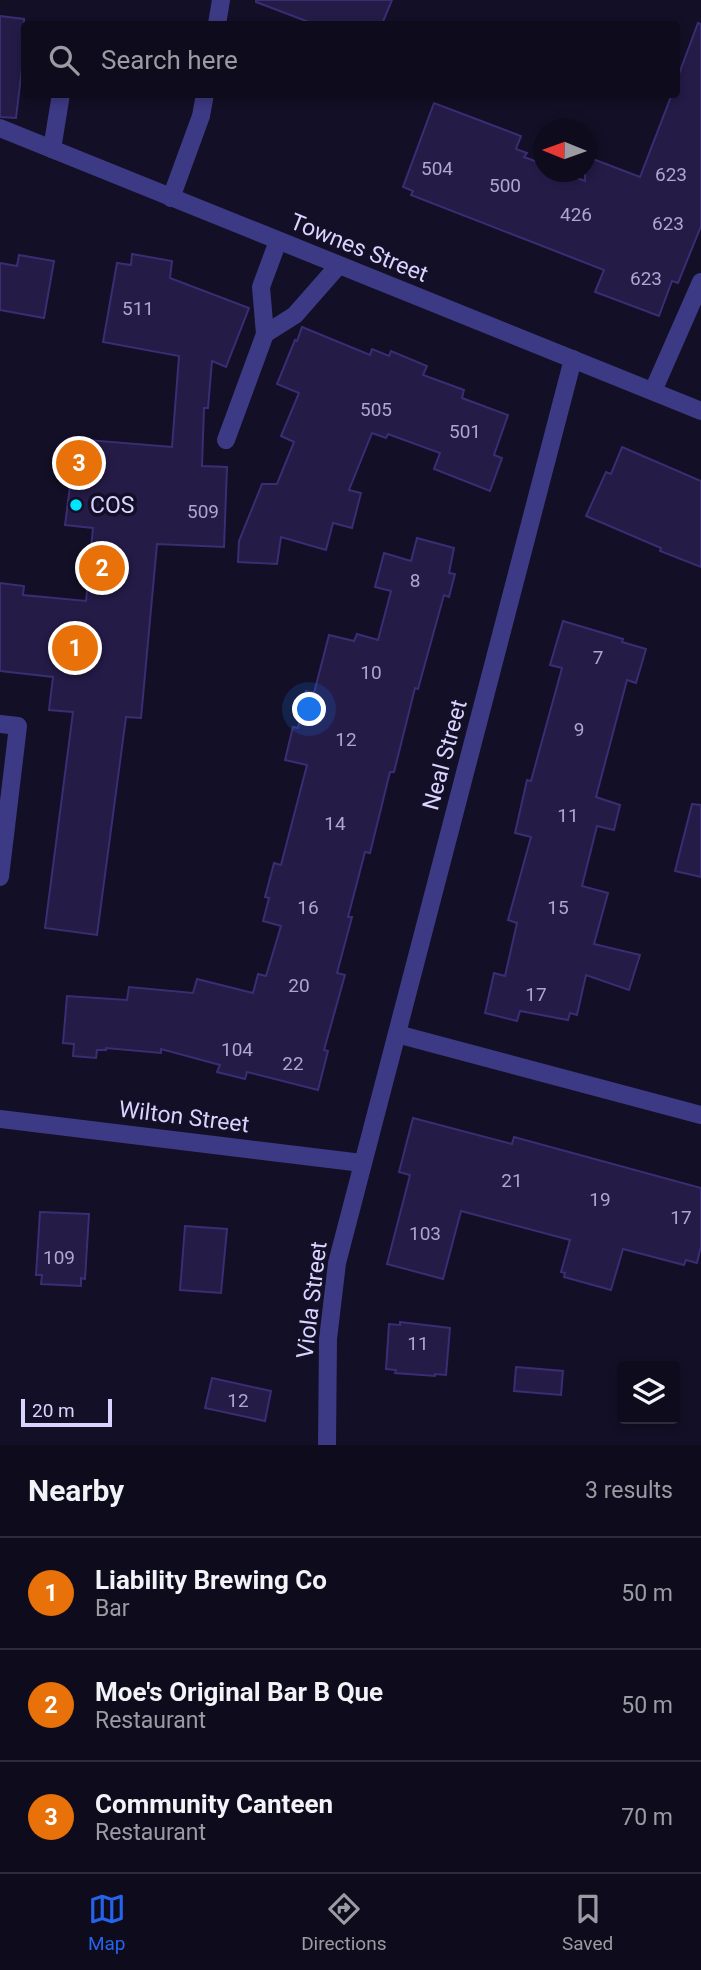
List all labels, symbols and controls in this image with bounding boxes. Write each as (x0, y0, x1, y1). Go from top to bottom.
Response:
search box (21, 21, 680, 98)
icon: search (45, 41, 83, 79)
text: Search here (101, 45, 238, 75)
north arrow (533, 119, 596, 182)
house number: 504 (421, 157, 453, 180)
house number: 623 (655, 163, 687, 186)
house number: 500 (489, 174, 521, 197)
house number: 426 (560, 203, 592, 226)
street label: Townes Street (286, 208, 432, 288)
house number: 623 (652, 212, 684, 235)
house number: 623 (630, 267, 662, 290)
house number: 511 (122, 297, 154, 320)
house number: 505 (360, 398, 392, 421)
house number: 501 (449, 420, 481, 443)
pin: 3 (56, 437, 102, 489)
place label: COS (90, 492, 134, 519)
marker: COS (68, 497, 84, 513)
house number: 509 (187, 500, 219, 523)
pin: 2 (79, 542, 125, 594)
house number: 8 (410, 569, 420, 592)
pin: 1 (52, 622, 98, 674)
house number: 7 (593, 646, 603, 669)
house number: 10 (360, 661, 382, 684)
your location (292, 692, 326, 726)
street label: Neal Street (417, 697, 473, 813)
house number: 9 (574, 718, 584, 741)
house number: 12 (335, 728, 357, 751)
house number: 11 (557, 804, 579, 827)
house number: 14 (324, 812, 346, 835)
house number: 16 (297, 896, 319, 919)
house number: 15 (547, 896, 569, 919)
house number: 20 (288, 974, 310, 997)
house number: 17 (525, 983, 547, 1006)
house number: 104 (221, 1038, 253, 1061)
house number: 22 (282, 1052, 304, 1075)
street label: Wilton Street (117, 1096, 251, 1138)
house number: 21 (501, 1169, 523, 1192)
house number: 19 (589, 1188, 611, 1211)
house number: 17 (670, 1206, 692, 1229)
house number: 103 (409, 1222, 441, 1245)
street label: Viola Street (291, 1240, 333, 1360)
house number: 109 (43, 1246, 75, 1269)
house number: 11 (407, 1332, 429, 1355)
map controls (617, 1361, 680, 1424)
button: layers (617, 1361, 680, 1424)
house number: 12 (227, 1389, 249, 1412)
scale bar (21, 1396, 112, 1428)
text: 20 m (32, 1399, 75, 1422)
text: Nearby (28, 1473, 124, 1508)
text: 3 results (585, 1477, 673, 1504)
text: Liability Brewing Co (95, 1565, 327, 1595)
text: 1 (44, 1580, 58, 1607)
text: 50 m (621, 1580, 673, 1607)
text: Bar (95, 1595, 130, 1622)
text: Moe's Original Bar B Que (95, 1677, 383, 1707)
text: 2 (44, 1692, 58, 1719)
text: 50 m (621, 1692, 673, 1719)
text: Restaurant (95, 1707, 206, 1734)
text: Community Canteen (95, 1789, 333, 1819)
text: 3 (44, 1804, 58, 1831)
text: 70 m (621, 1804, 673, 1831)
text: Restaurant (95, 1819, 206, 1846)
tab: Map (88, 1890, 126, 1955)
tab: Directions (301, 1890, 386, 1955)
tab: Saved (562, 1890, 613, 1955)

